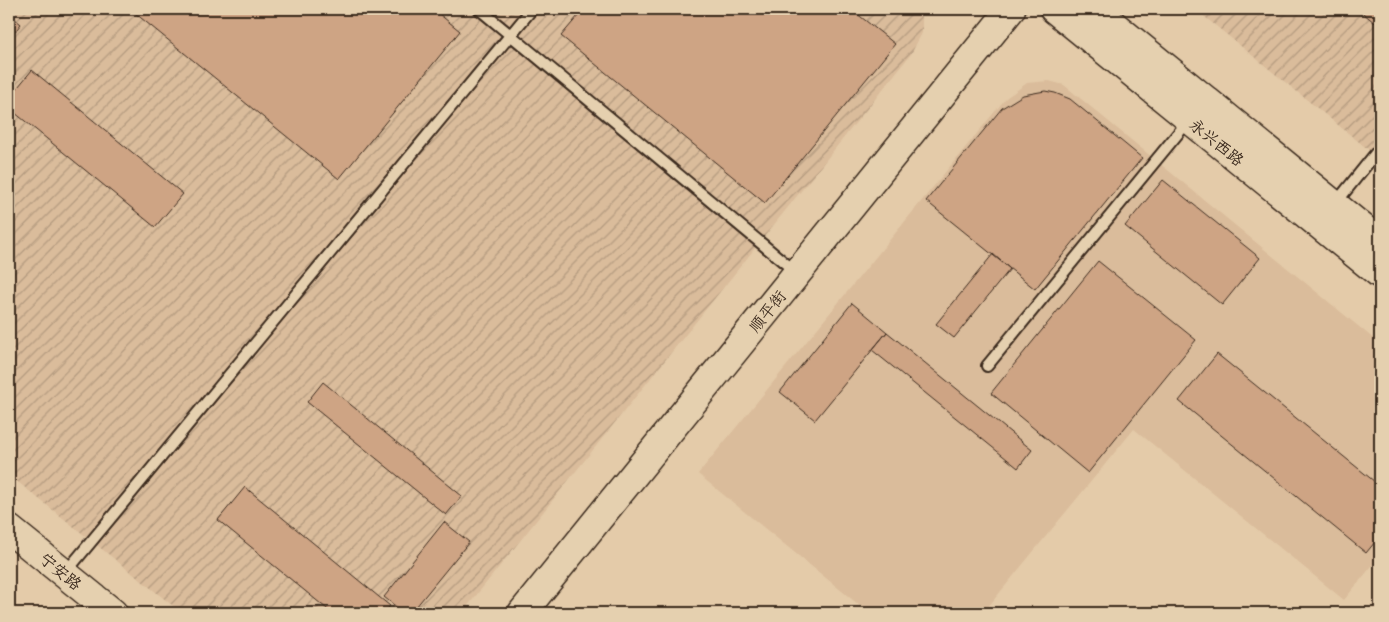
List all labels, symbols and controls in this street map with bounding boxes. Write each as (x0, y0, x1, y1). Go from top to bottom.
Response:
street label: 永兴西路 (1185, 113, 1249, 171)
street label: 顺平街 (743, 285, 791, 337)
street label: 宁安路 (35, 547, 87, 595)

